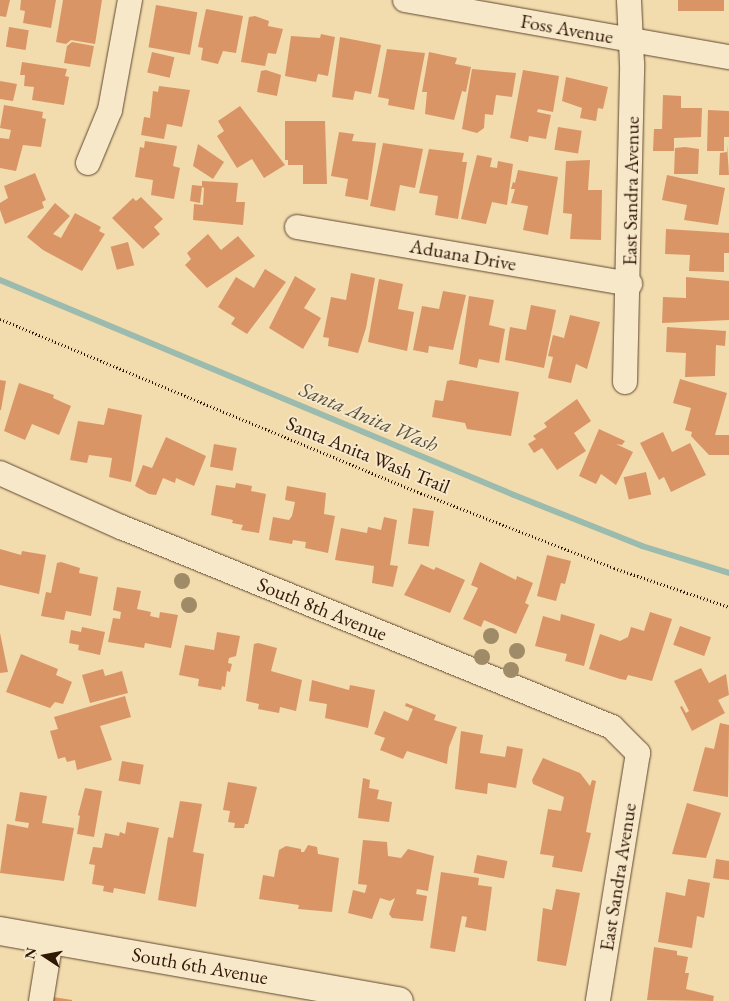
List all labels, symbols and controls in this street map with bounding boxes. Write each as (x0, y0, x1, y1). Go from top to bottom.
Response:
street label: Foss Avenue (519, 9, 615, 49)
street label: East Sandra Avenue (618, 116, 644, 266)
street label: Aduana Drive (408, 234, 518, 276)
water label: Santa Anita Wash (296, 376, 442, 458)
street label: Santa Anita Wash Trail (283, 411, 453, 499)
street label: South 8th Avenue (254, 572, 390, 646)
street label: East Sandra Avenue (594, 801, 642, 953)
north arrow (20, 931, 70, 981)
street label: South 6th Avenue (130, 942, 270, 990)
text: N (20, 946, 40, 960)

